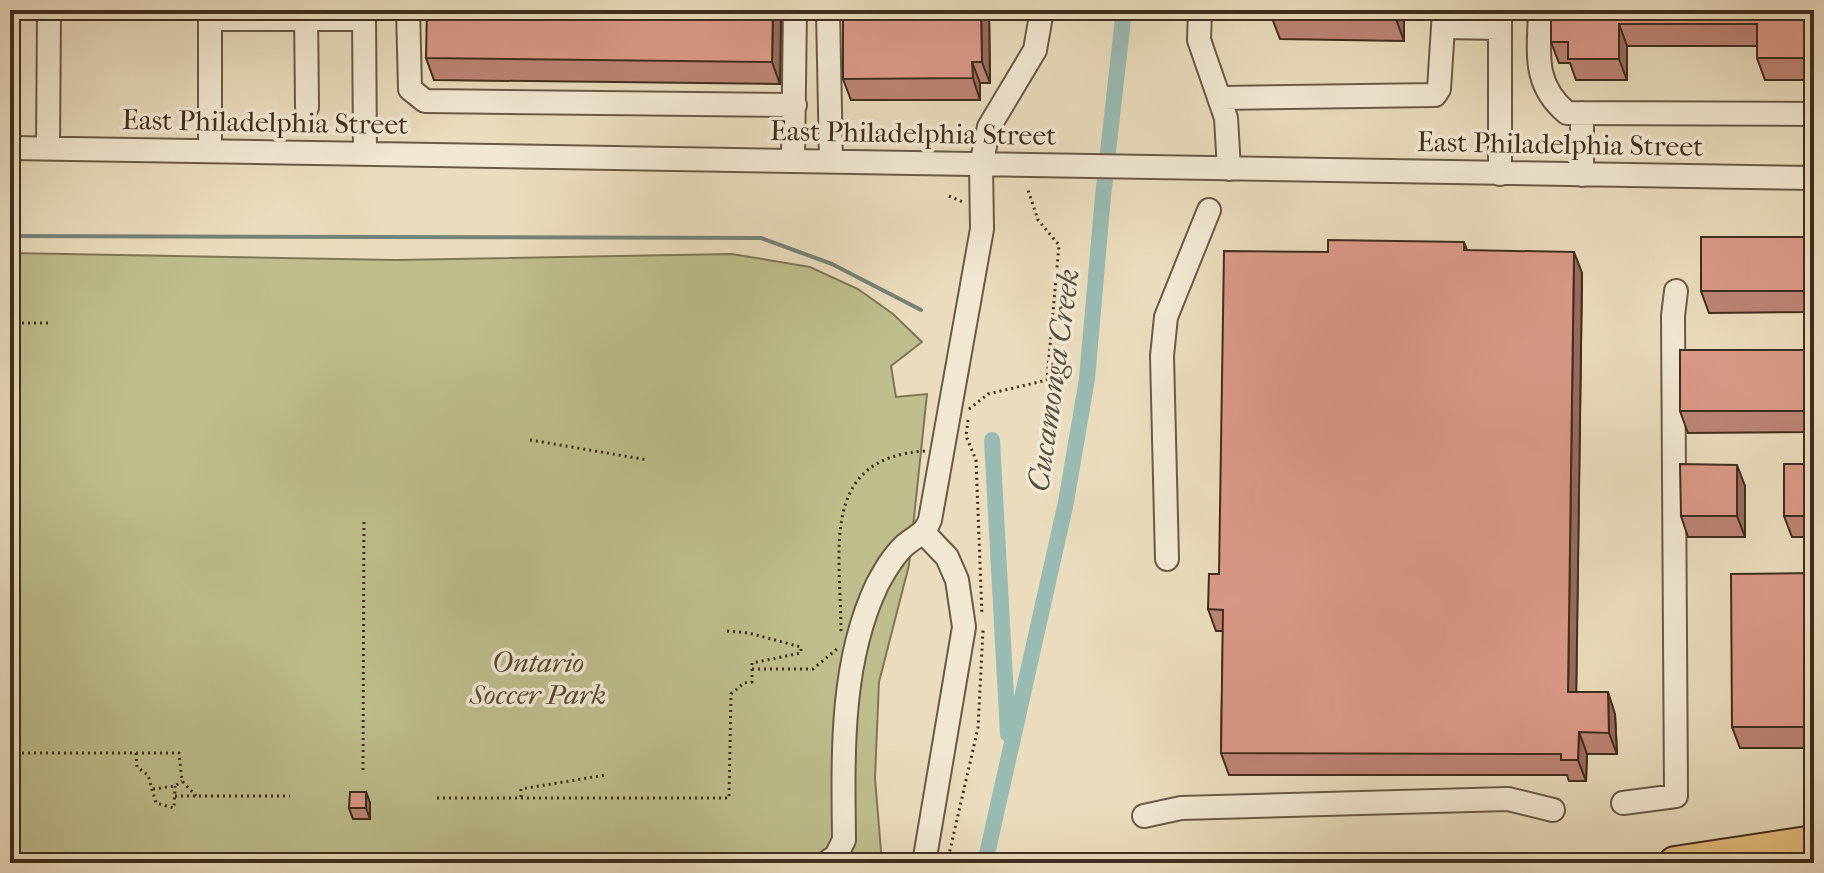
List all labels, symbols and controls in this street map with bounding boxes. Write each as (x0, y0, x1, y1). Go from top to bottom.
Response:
street label: East Philadelphia Street (122, 103, 408, 141)
street label: East Philadelphia Street (770, 114, 1056, 152)
street label: East Philadelphia Street (1417, 125, 1703, 163)
water label: Cucamonga Creek (1021, 266, 1087, 494)
park label: Ontario Soccer Park (469, 646, 606, 711)

